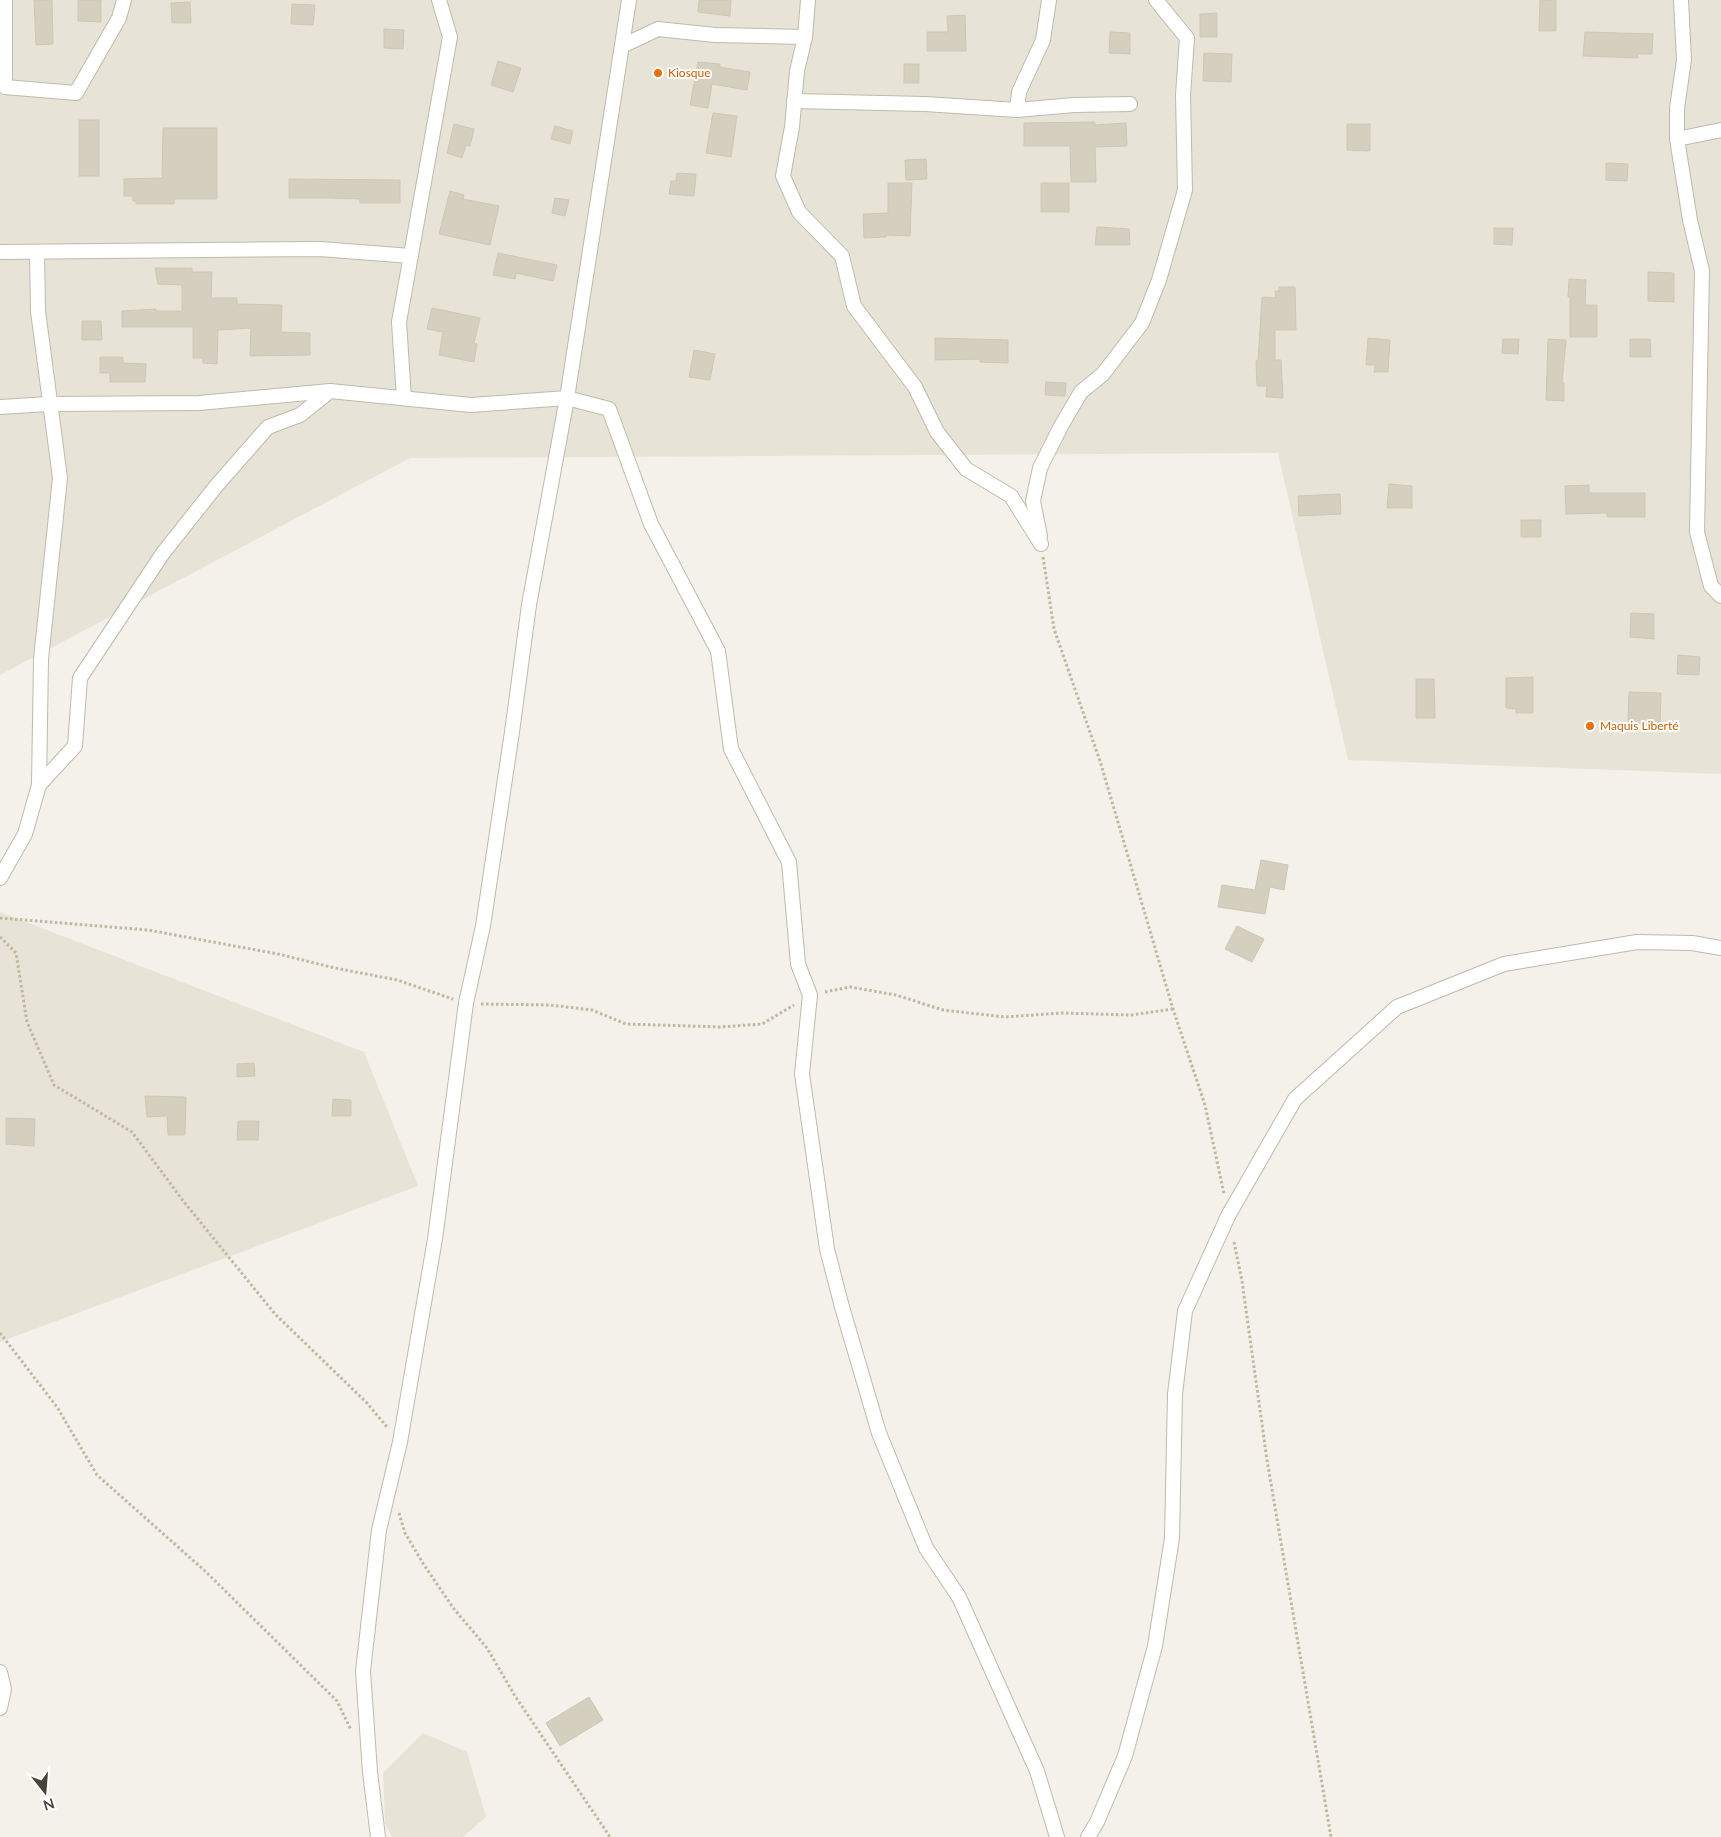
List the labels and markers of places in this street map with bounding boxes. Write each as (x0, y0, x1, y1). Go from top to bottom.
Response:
place label: Kiosque (668, 65, 711, 80)
marker: Kiosque (652, 67, 664, 79)
place label: Maquis Liberté (1600, 718, 1679, 733)
marker: Maquis Liberté (1584, 720, 1596, 732)

